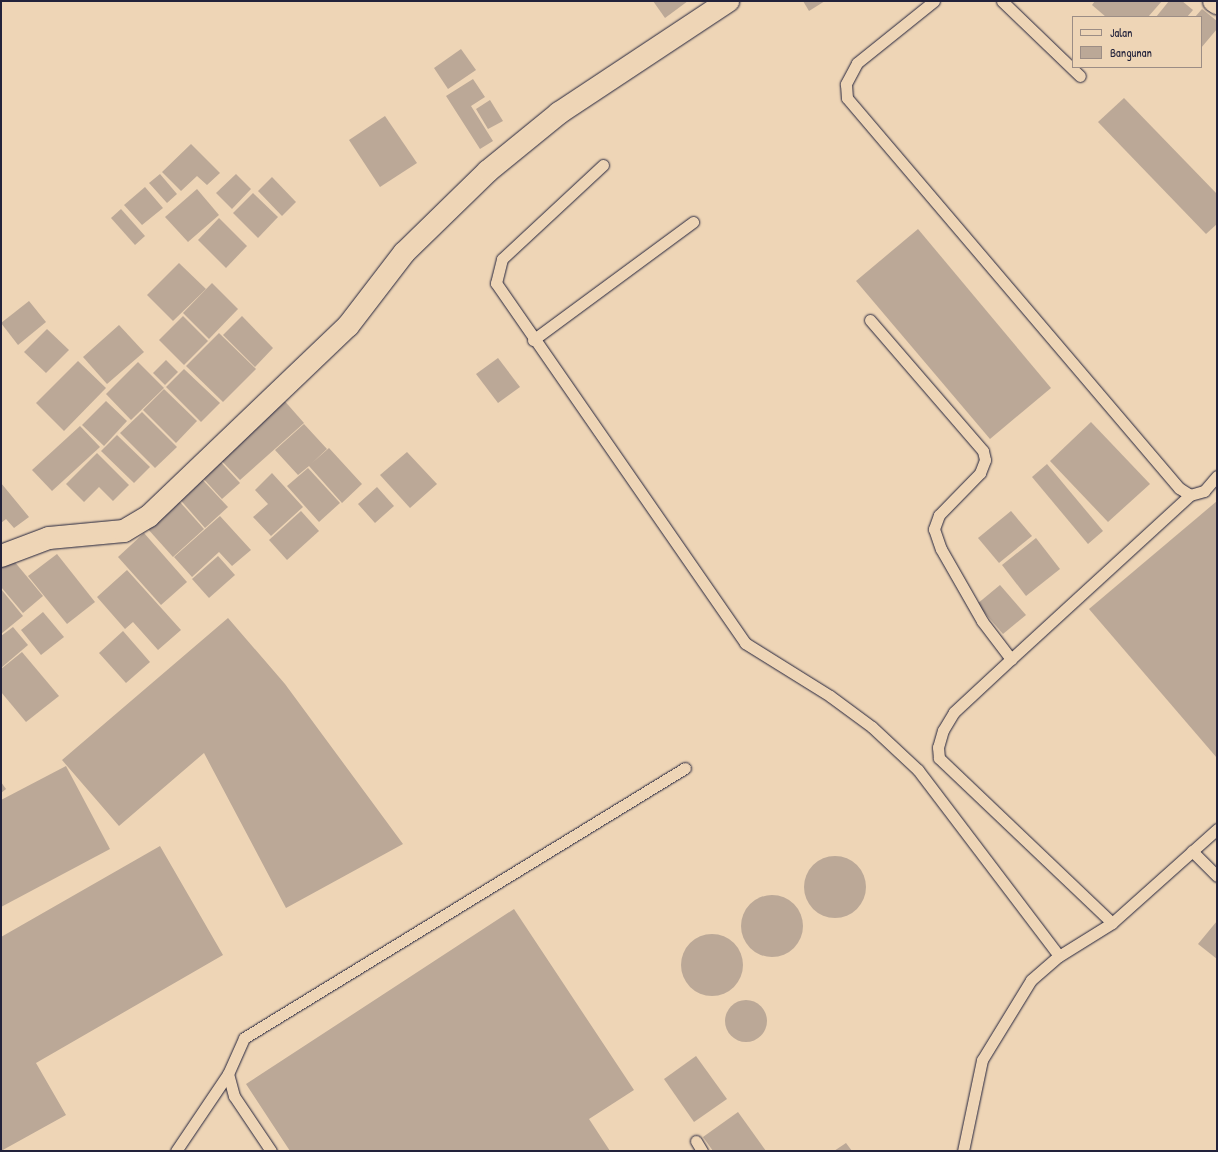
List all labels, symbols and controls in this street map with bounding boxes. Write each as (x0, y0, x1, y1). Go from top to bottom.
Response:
legend (1072, 16, 1202, 68)
text: Jalan (1110, 24, 1132, 41)
text: Bangunan (1110, 44, 1152, 61)

